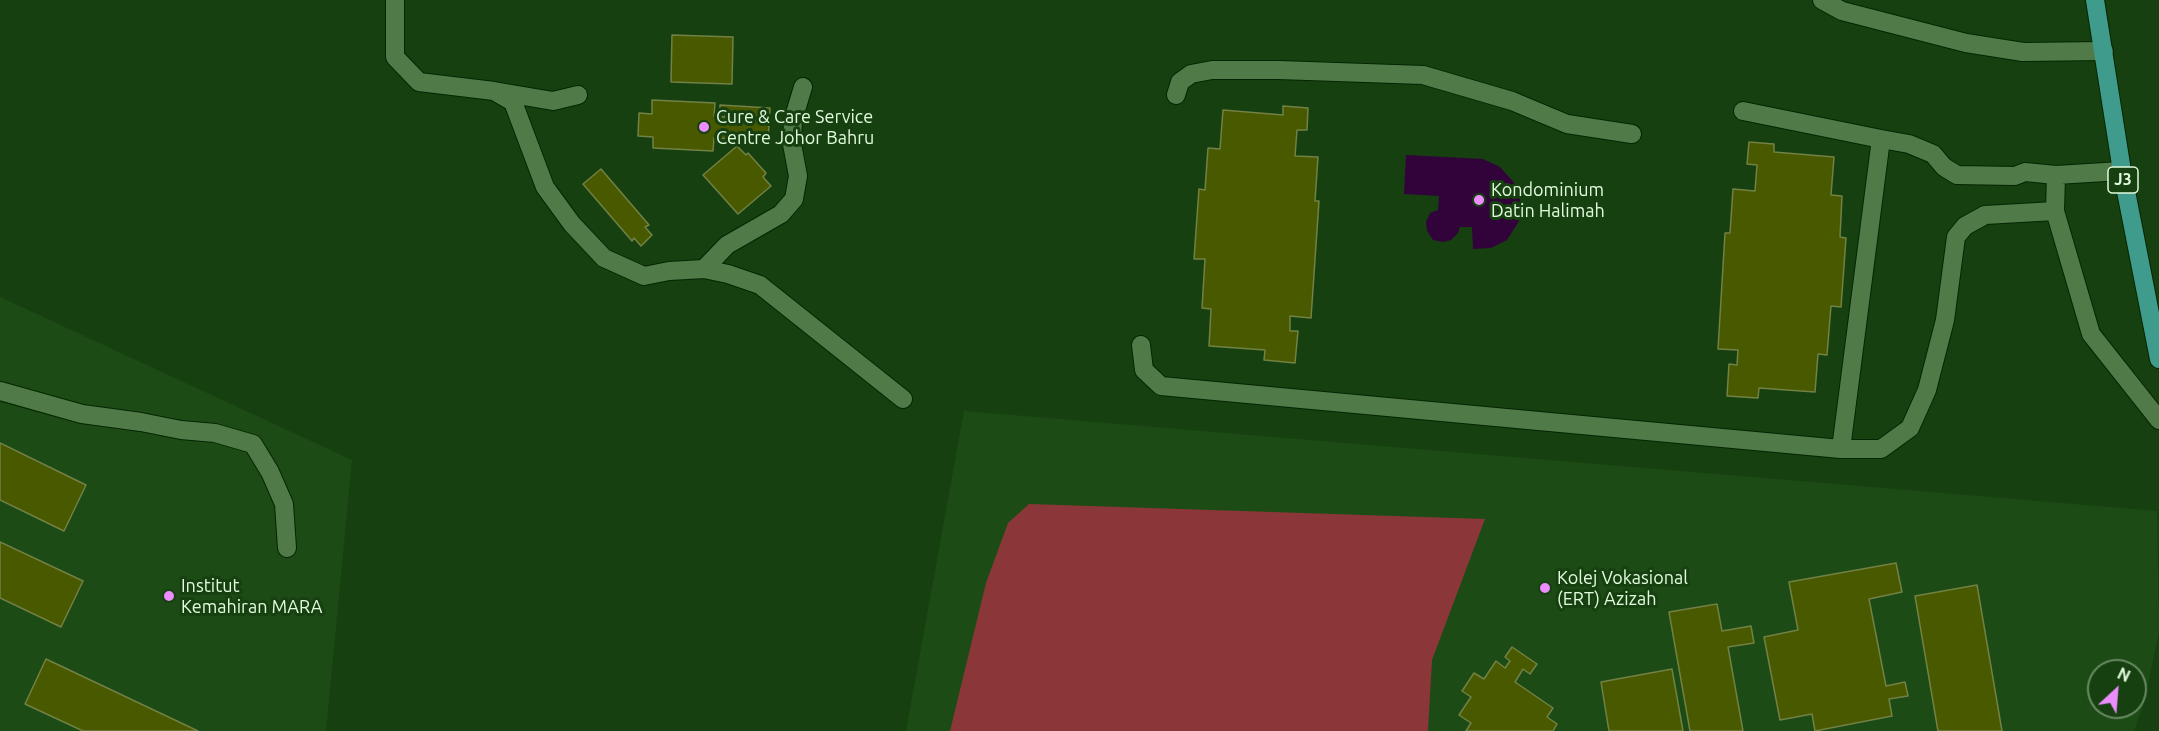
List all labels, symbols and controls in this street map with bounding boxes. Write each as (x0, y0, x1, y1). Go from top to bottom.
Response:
place label: Cure & Care Service Centre Johor Bahru (716, 106, 874, 148)
marker: Cure & Care Service Centre Johor Bahru (697, 120, 711, 134)
road number: J3 (2108, 167, 2138, 193)
place label: Kondominium Datin Halimah (1491, 179, 1605, 222)
marker: Kondominium Datin Halimah (1472, 193, 1486, 207)
place label: Kolej Vokasional (ERT) Azizah (1557, 567, 1688, 610)
place label: Institut Kemahiran MARA (181, 575, 322, 618)
marker: Kolej Vokasional (ERT) Azizah (1538, 581, 1552, 595)
marker: Institut Kemahiran MARA (162, 589, 176, 603)
north arrow (2087, 659, 2147, 719)
text: N (2115, 664, 2133, 685)

